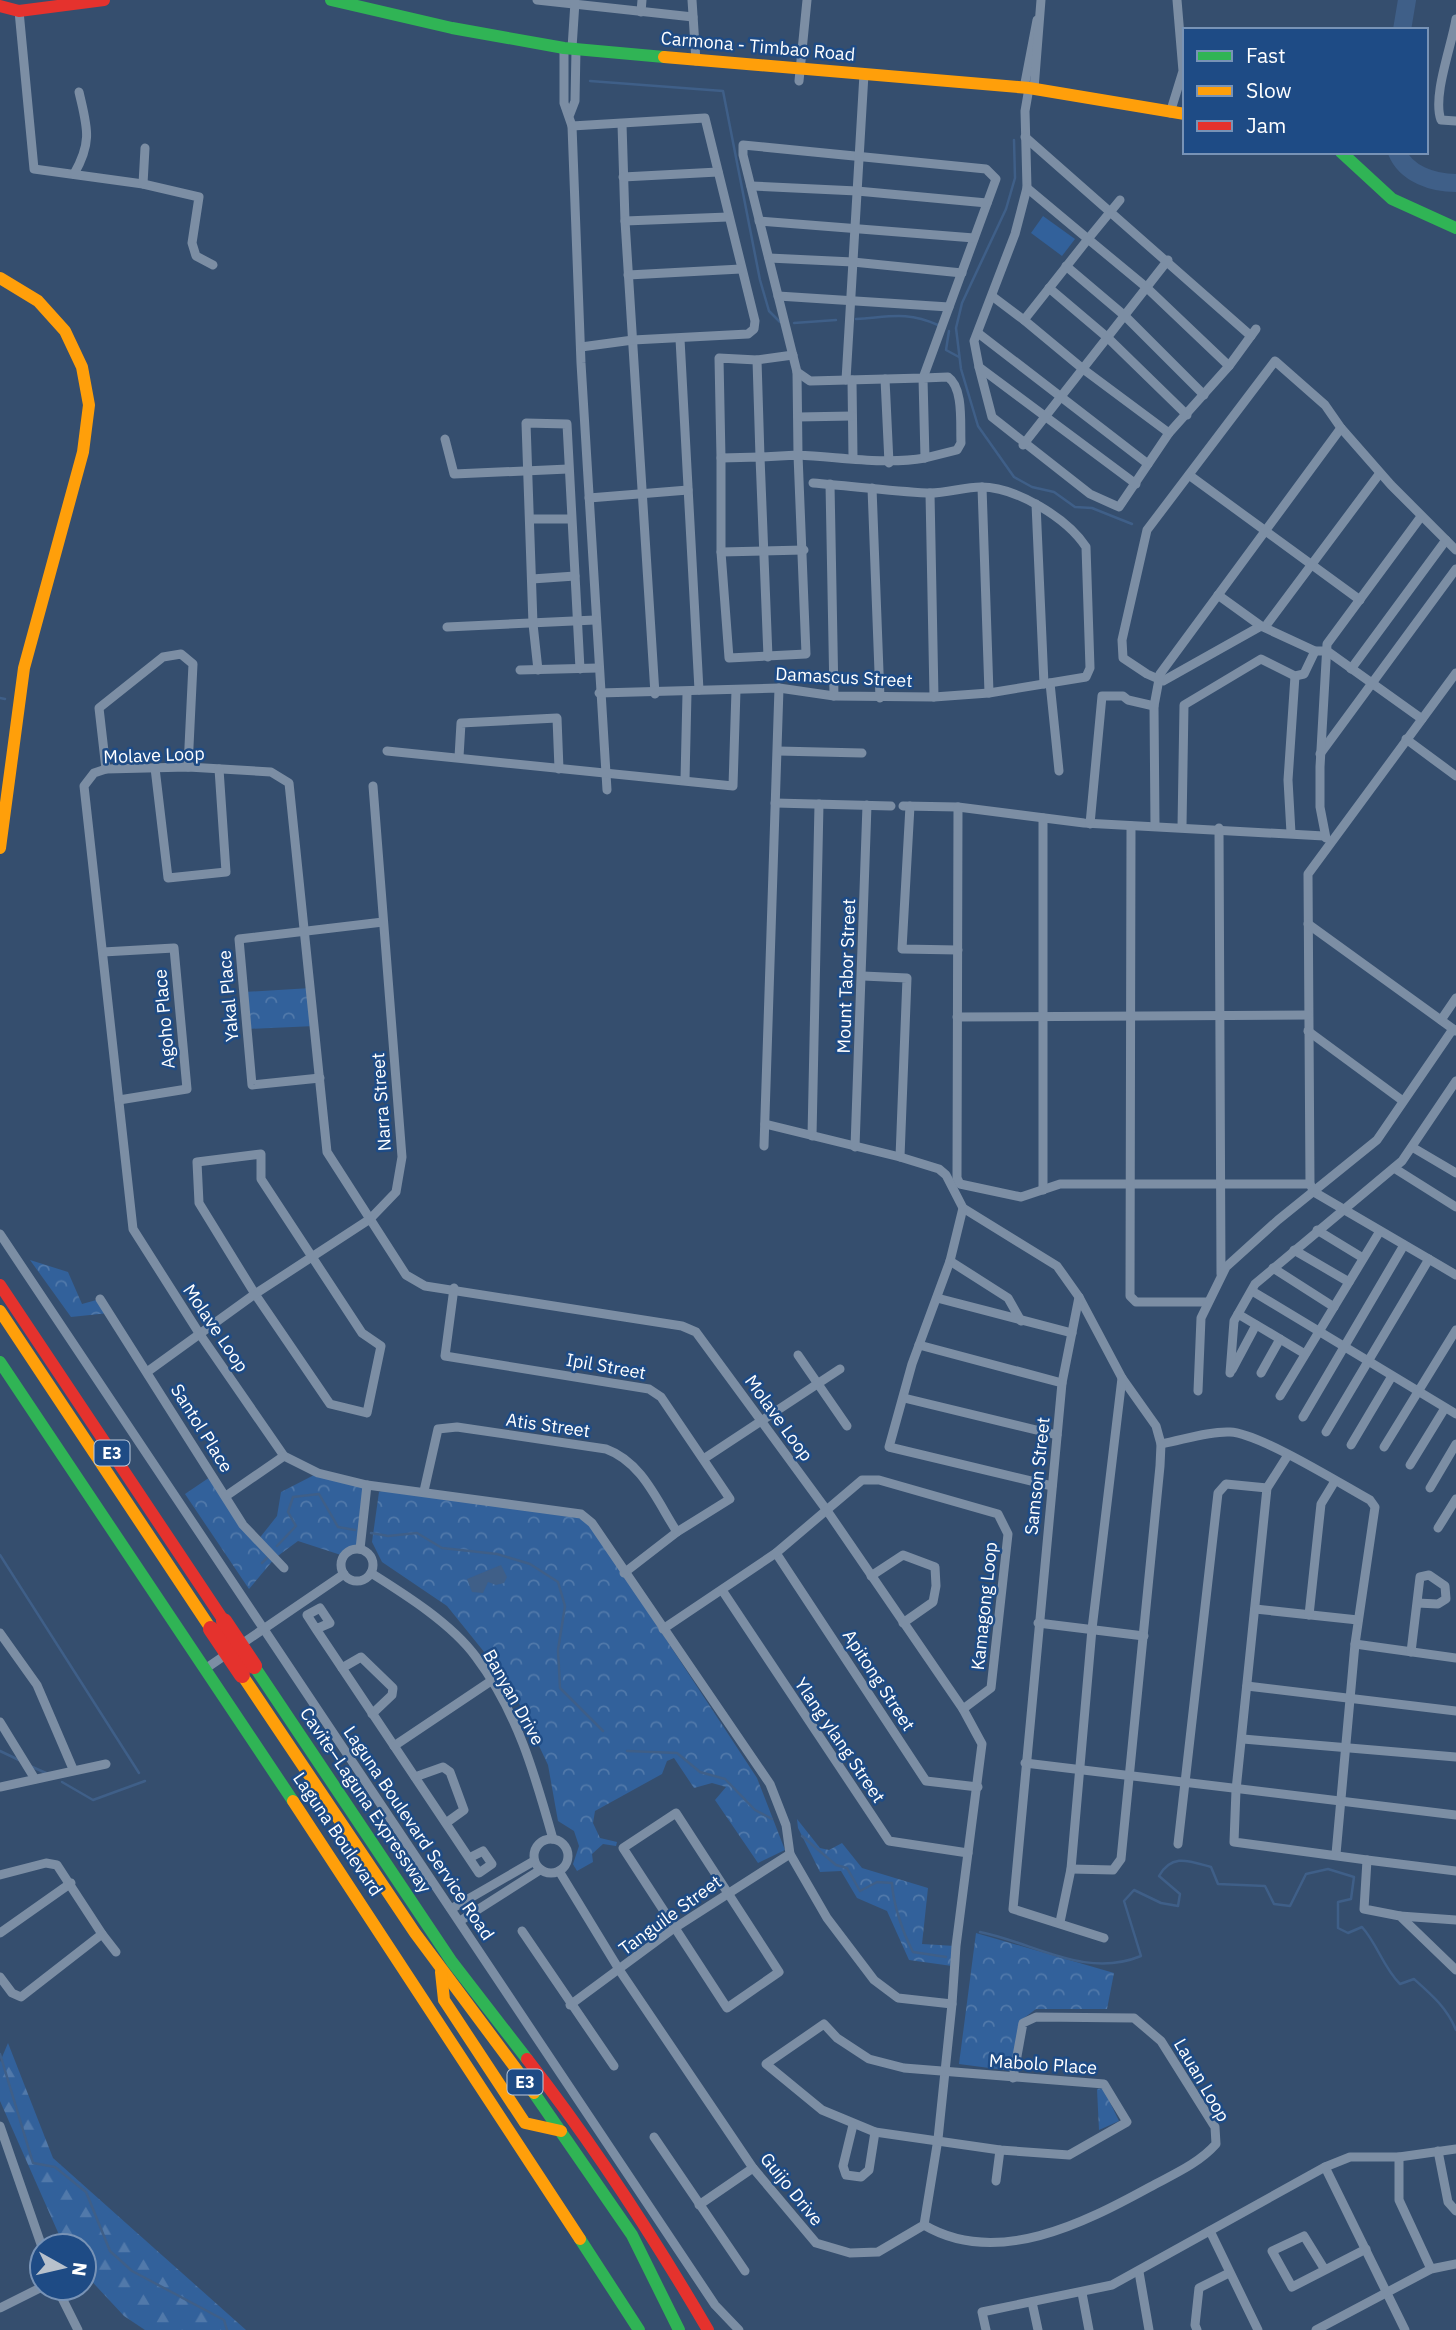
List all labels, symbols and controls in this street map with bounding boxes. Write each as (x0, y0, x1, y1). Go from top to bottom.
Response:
street label: Carmona - Timbao Road (660, 26, 856, 66)
legend (1183, 28, 1428, 154)
text: Fast (1246, 41, 1286, 69)
text: Slow (1246, 76, 1292, 104)
text: Jam (1246, 111, 1286, 139)
street label: Damascus Street (775, 662, 913, 692)
street label: Molave Loop (103, 742, 205, 768)
street label: Mount Tabor Street (832, 898, 860, 1054)
street label: Yakal Place (213, 949, 243, 1043)
street label: Agoho Place (148, 968, 180, 1070)
street label: Narra Street (366, 1052, 396, 1152)
street label: Molave Loop (178, 1280, 254, 1376)
street label: Ipil Street (564, 1348, 648, 1384)
street label: Molave Loop (740, 1370, 818, 1466)
street label: Santol Place (166, 1379, 238, 1477)
street label: Atis Street (504, 1408, 592, 1442)
street label: Samson Street (1019, 1416, 1055, 1536)
road number: E3 (94, 1441, 130, 1466)
street label: Kamagong Loop (966, 1541, 1002, 1671)
street label: Apitong Street (838, 1625, 920, 1735)
street label: Banyan Drive (478, 1645, 550, 1749)
street label: Ylang ylang Street (790, 1673, 890, 1807)
street label: Cavite–Laguna Expressway (295, 1703, 437, 1897)
street label: Laguna Boulevard Service Road (339, 1722, 499, 1944)
street label: Laguna Boulevard (289, 1768, 387, 1900)
street label: Tanguile Street (614, 1870, 726, 1960)
street label: Lauan Loop (1169, 2034, 1235, 2126)
street label: Mabolo Place (988, 2049, 1098, 2079)
road number: E3 (508, 2070, 542, 2094)
street label: Guijo Drive (755, 2148, 829, 2230)
north arrow (28, 2232, 98, 2302)
text: N (67, 2261, 93, 2278)

